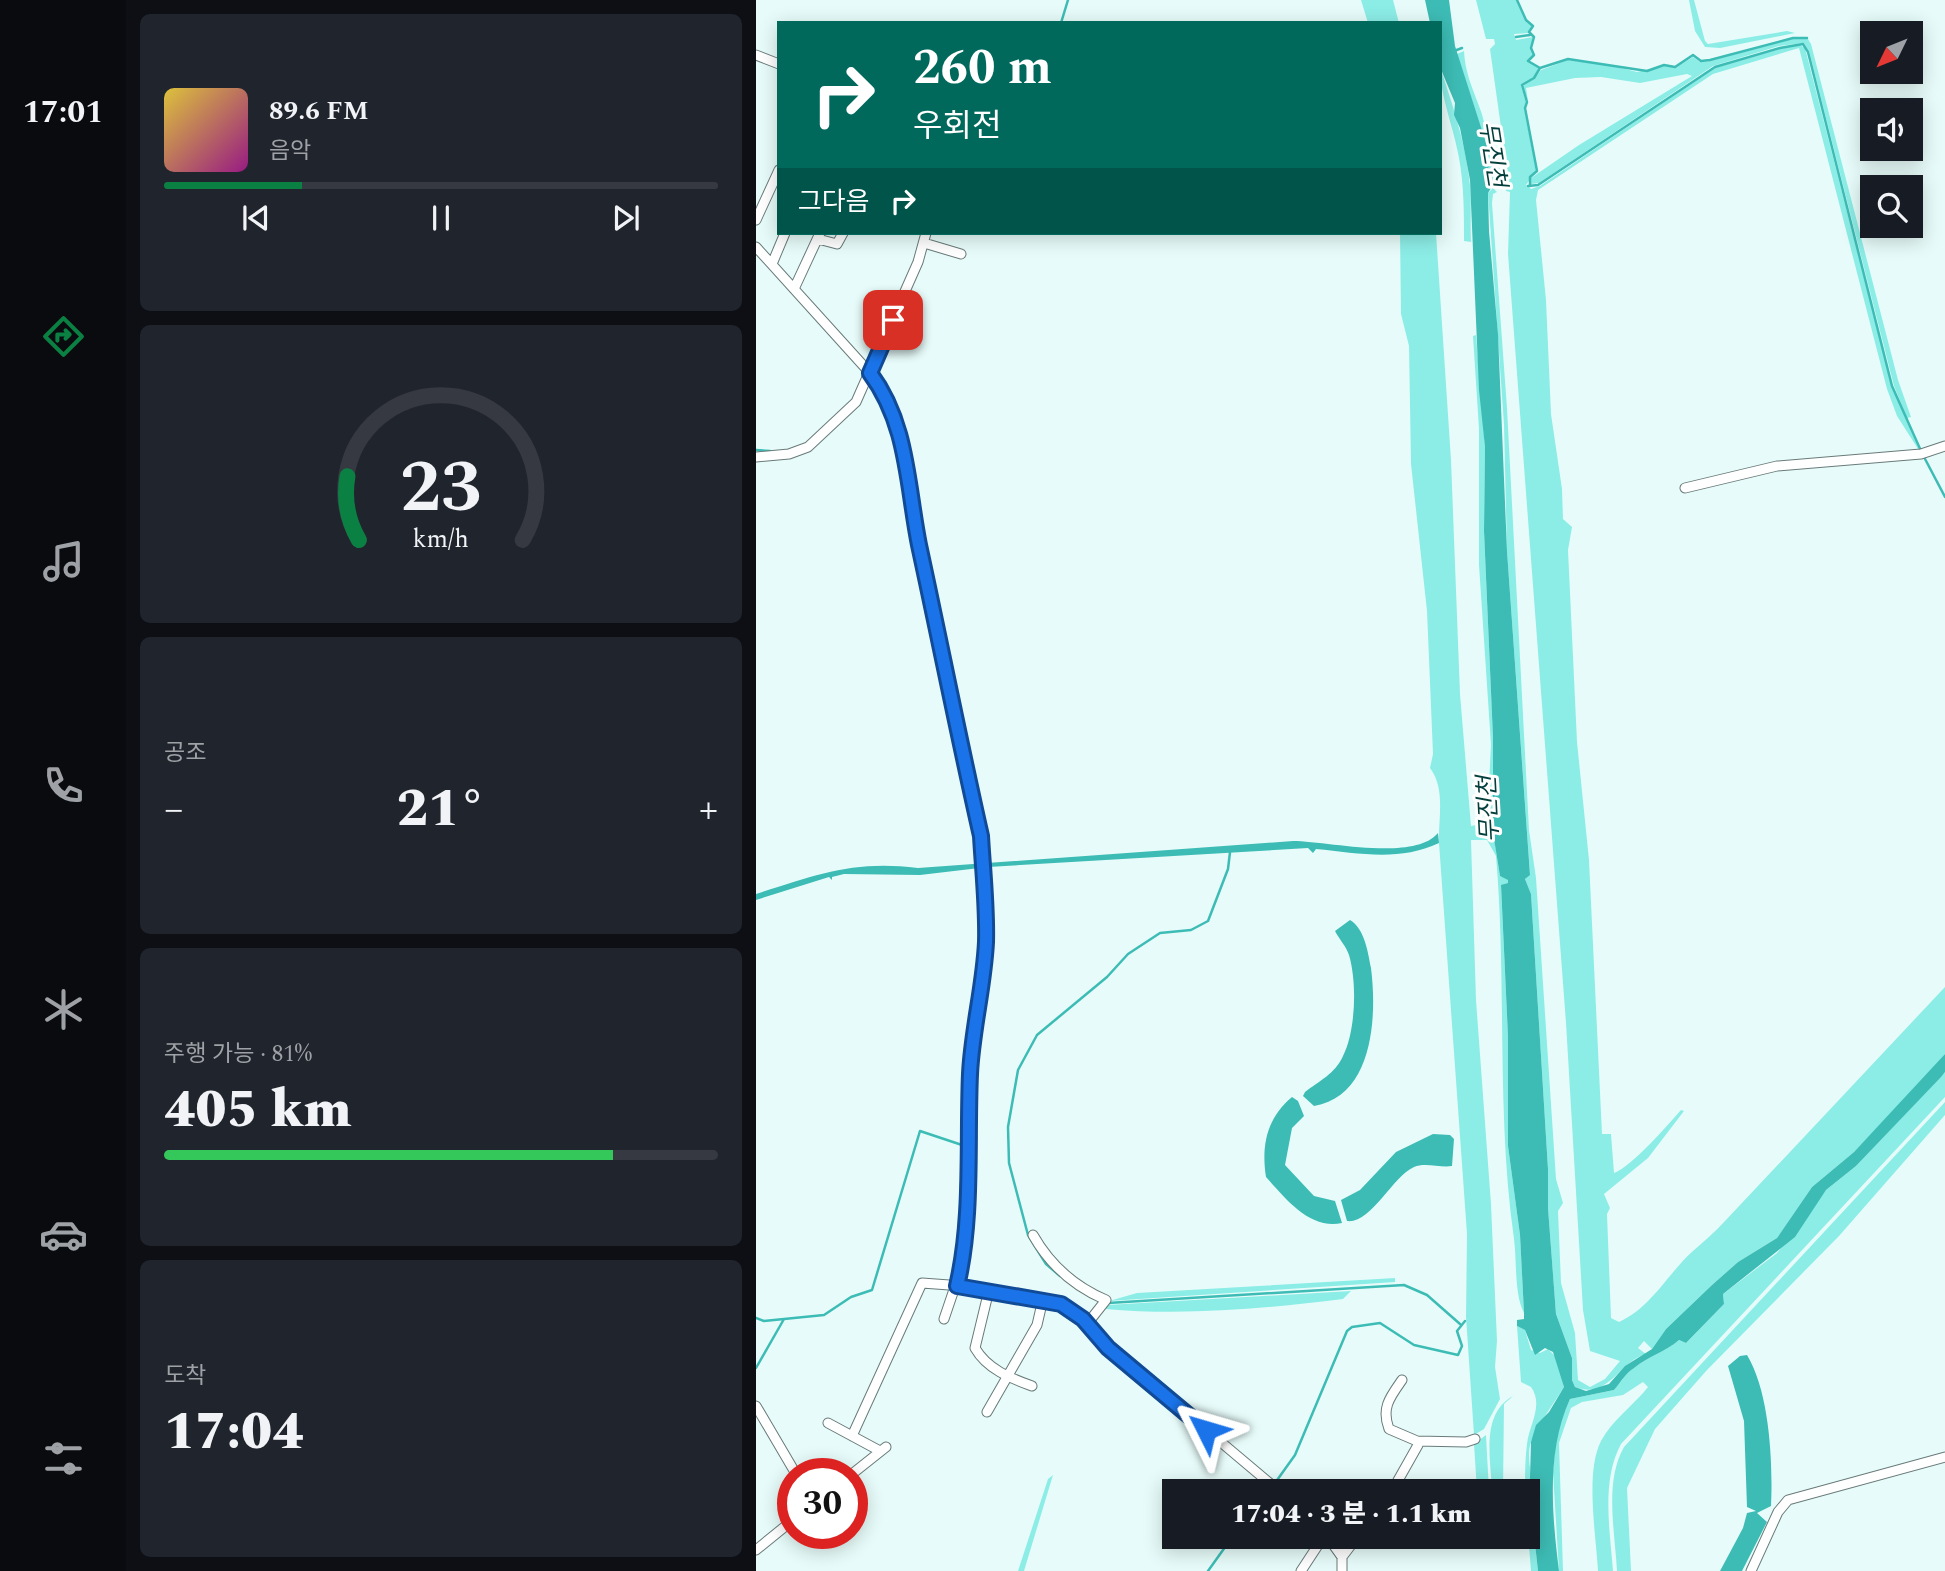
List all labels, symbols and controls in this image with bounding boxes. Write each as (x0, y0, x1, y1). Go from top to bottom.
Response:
north arrow (1860, 21, 1923, 84)
map controls (1860, 21, 1923, 238)
text: 260 m (913, 31, 1052, 106)
icon: right (798, 49, 889, 140)
text: 17:01 (23, 88, 103, 137)
text: 89.6 FM (269, 91, 369, 131)
button: sound (1860, 98, 1923, 161)
text: 우회전 (913, 102, 1001, 151)
water label: 무진천 (1469, 119, 1515, 193)
text: 음악 (269, 134, 311, 169)
button: search (1860, 175, 1923, 238)
text: 그다음 (798, 182, 870, 222)
icon: right (884, 182, 922, 220)
icon: previous (237, 199, 275, 237)
icon: pause (422, 199, 460, 237)
icon: next (607, 199, 645, 237)
pin (863, 290, 923, 350)
icon: arrive (874, 301, 912, 339)
icon: directions (39, 312, 88, 361)
text: 23 (400, 434, 482, 545)
text: km/h (413, 521, 469, 559)
icon: music (39, 537, 88, 586)
text: 공조 (164, 736, 206, 771)
icon: phone (39, 761, 88, 810)
text: 21° (397, 770, 485, 849)
water label: 무진천 (1469, 772, 1509, 843)
text: − (164, 781, 183, 839)
text: + (699, 781, 718, 839)
icon: climate (39, 985, 88, 1034)
text: 주행 가능 · 81% (164, 1037, 312, 1072)
text: 405 km (164, 1071, 352, 1150)
icon: car (39, 1210, 88, 1259)
text: 도착 (164, 1359, 206, 1394)
text: 17:04 (164, 1393, 303, 1472)
position arrow (1169, 1393, 1243, 1467)
icon: filters (39, 1434, 88, 1483)
speed limit sign: 30 (777, 1458, 868, 1549)
text: 17:04 · 3 분 · 1.1 km (1231, 1494, 1471, 1534)

